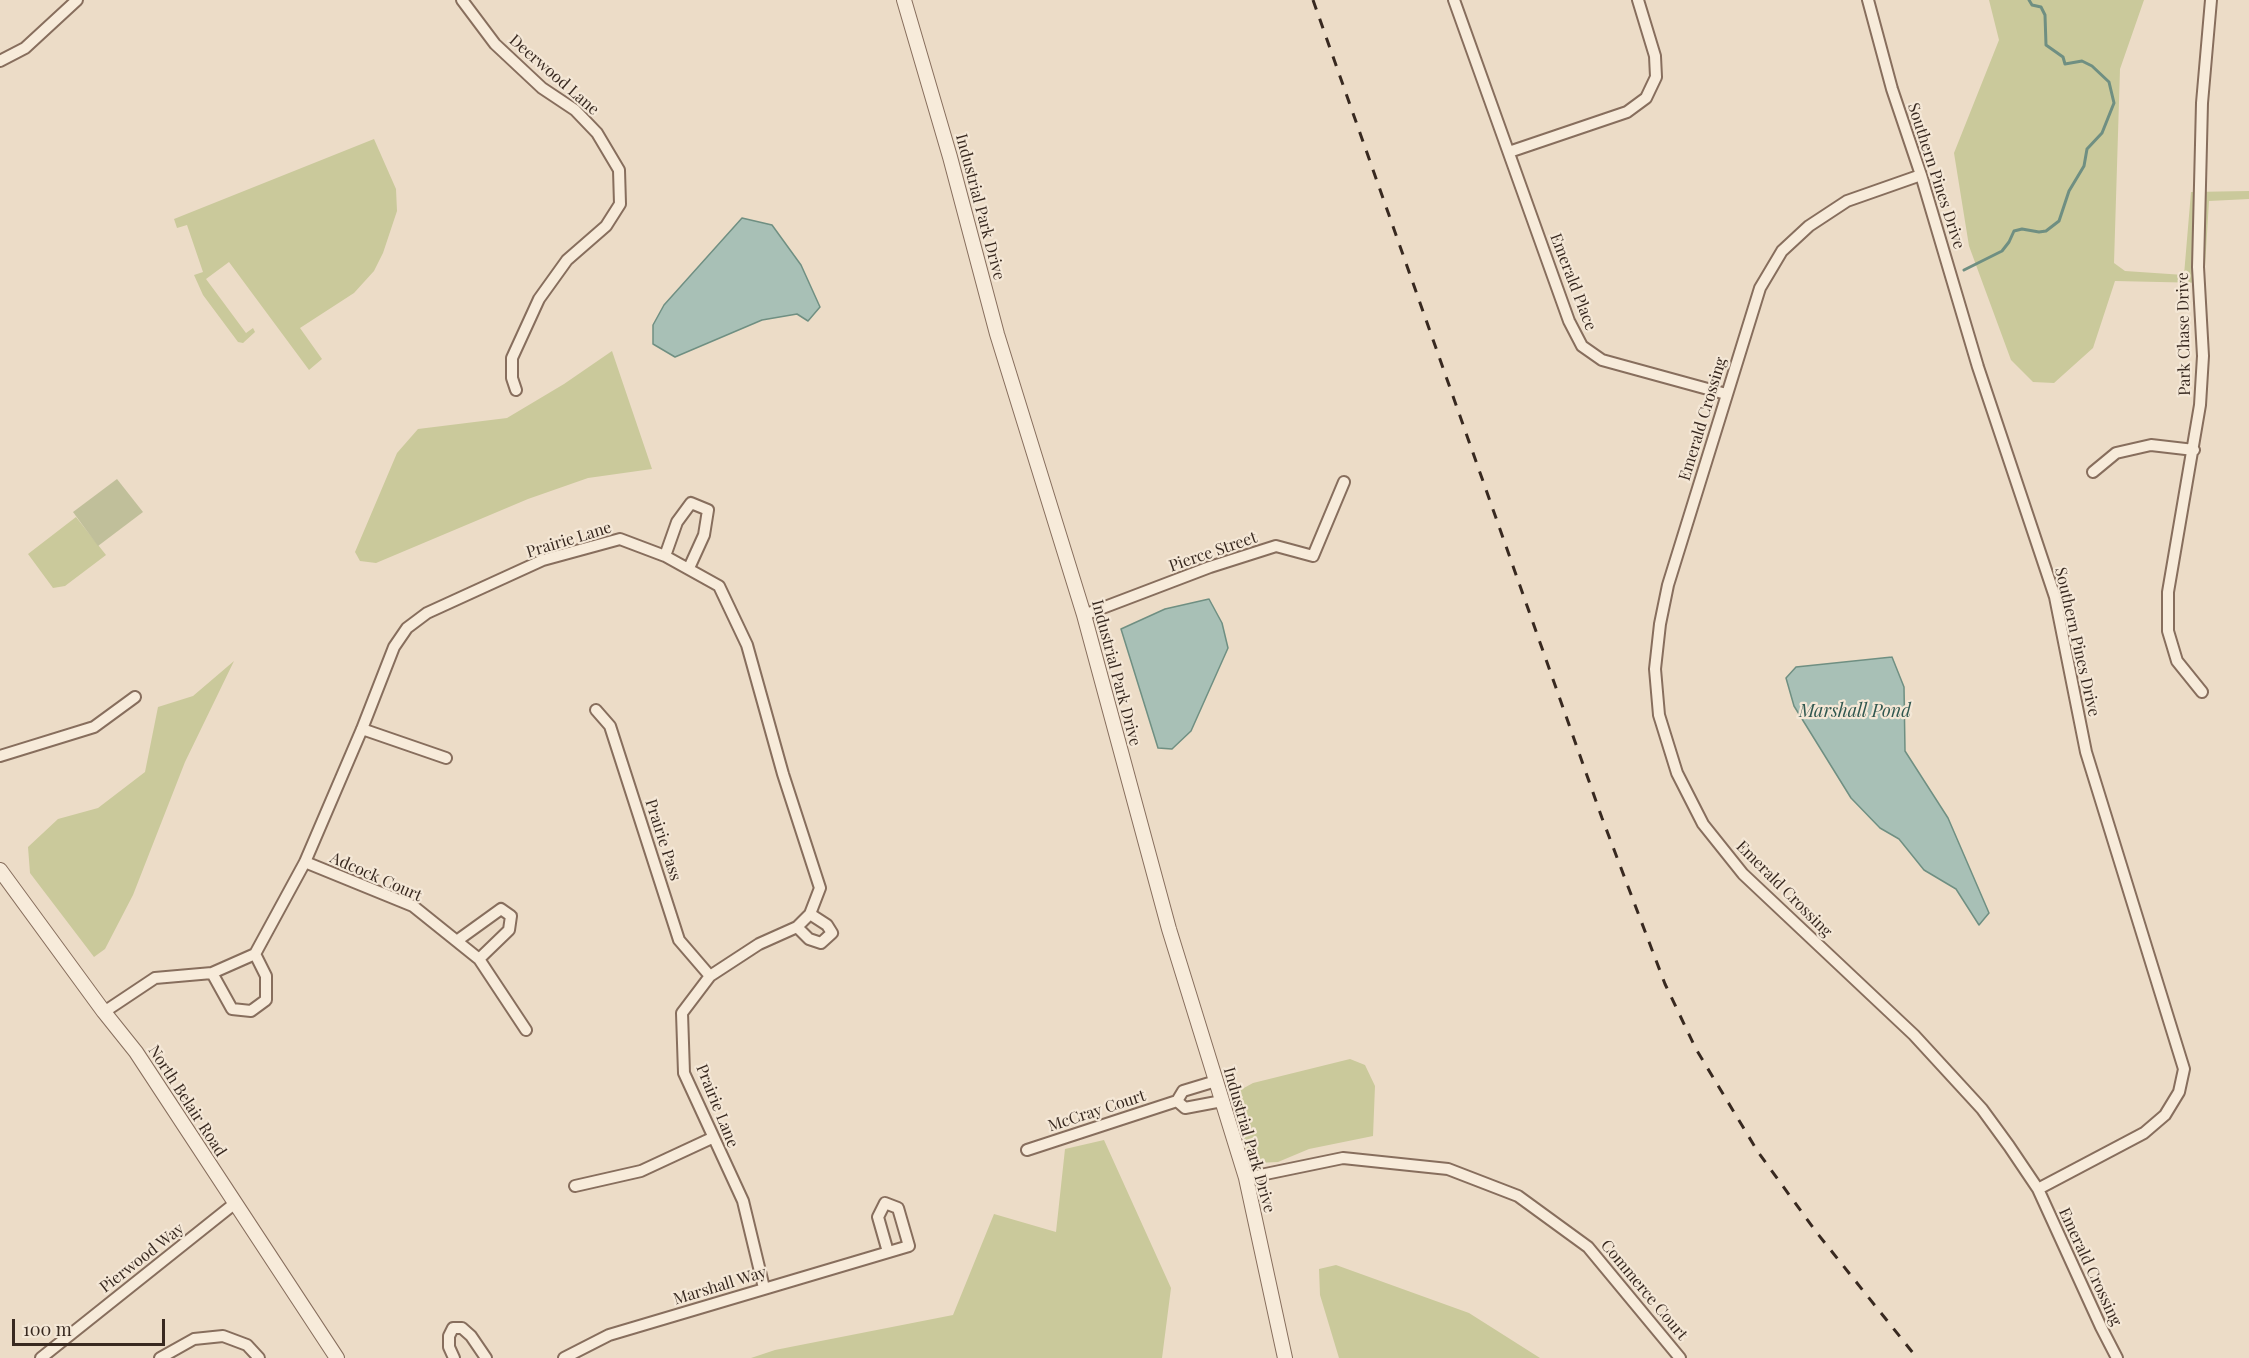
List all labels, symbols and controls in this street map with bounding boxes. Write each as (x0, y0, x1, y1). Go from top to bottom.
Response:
street label: Deerwood Lane (505, 31, 603, 119)
street label: Southern Pines Drive (1903, 101, 1969, 251)
street label: Industrial Park Drive (951, 132, 1009, 282)
street label: Emerald Place (1546, 231, 1600, 333)
street label: Park Chase Drive (2173, 272, 2195, 396)
street label: Emerald Crossing (1675, 355, 1731, 483)
street label: Prairie Lane (524, 518, 614, 562)
street label: Pierce Street (1166, 528, 1260, 576)
street label: Southern Pines Drive (2050, 566, 2104, 718)
street label: Industrial Park Drive (1087, 598, 1145, 748)
water label: Marshall Pond (1799, 700, 1911, 722)
street label: Prairie Pass (641, 797, 685, 883)
street label: Emerald Crossing (1732, 837, 1836, 941)
street label: Adcock Court (327, 848, 425, 906)
street label: North Belair Road (144, 1042, 230, 1160)
street label: Prairie Lane (692, 1062, 742, 1150)
street label: Industrial Park Drive (1219, 1065, 1279, 1215)
street label: McCray Court (1046, 1086, 1148, 1136)
street label: Emerald Crossing (2054, 1205, 2126, 1329)
street label: Pierwood Way (96, 1219, 188, 1297)
street label: Commerce Court (1597, 1236, 1691, 1344)
street label: Marshall Way (671, 1263, 769, 1309)
scale bar (15, 1307, 168, 1345)
text: 100 m (23, 1317, 72, 1341)

